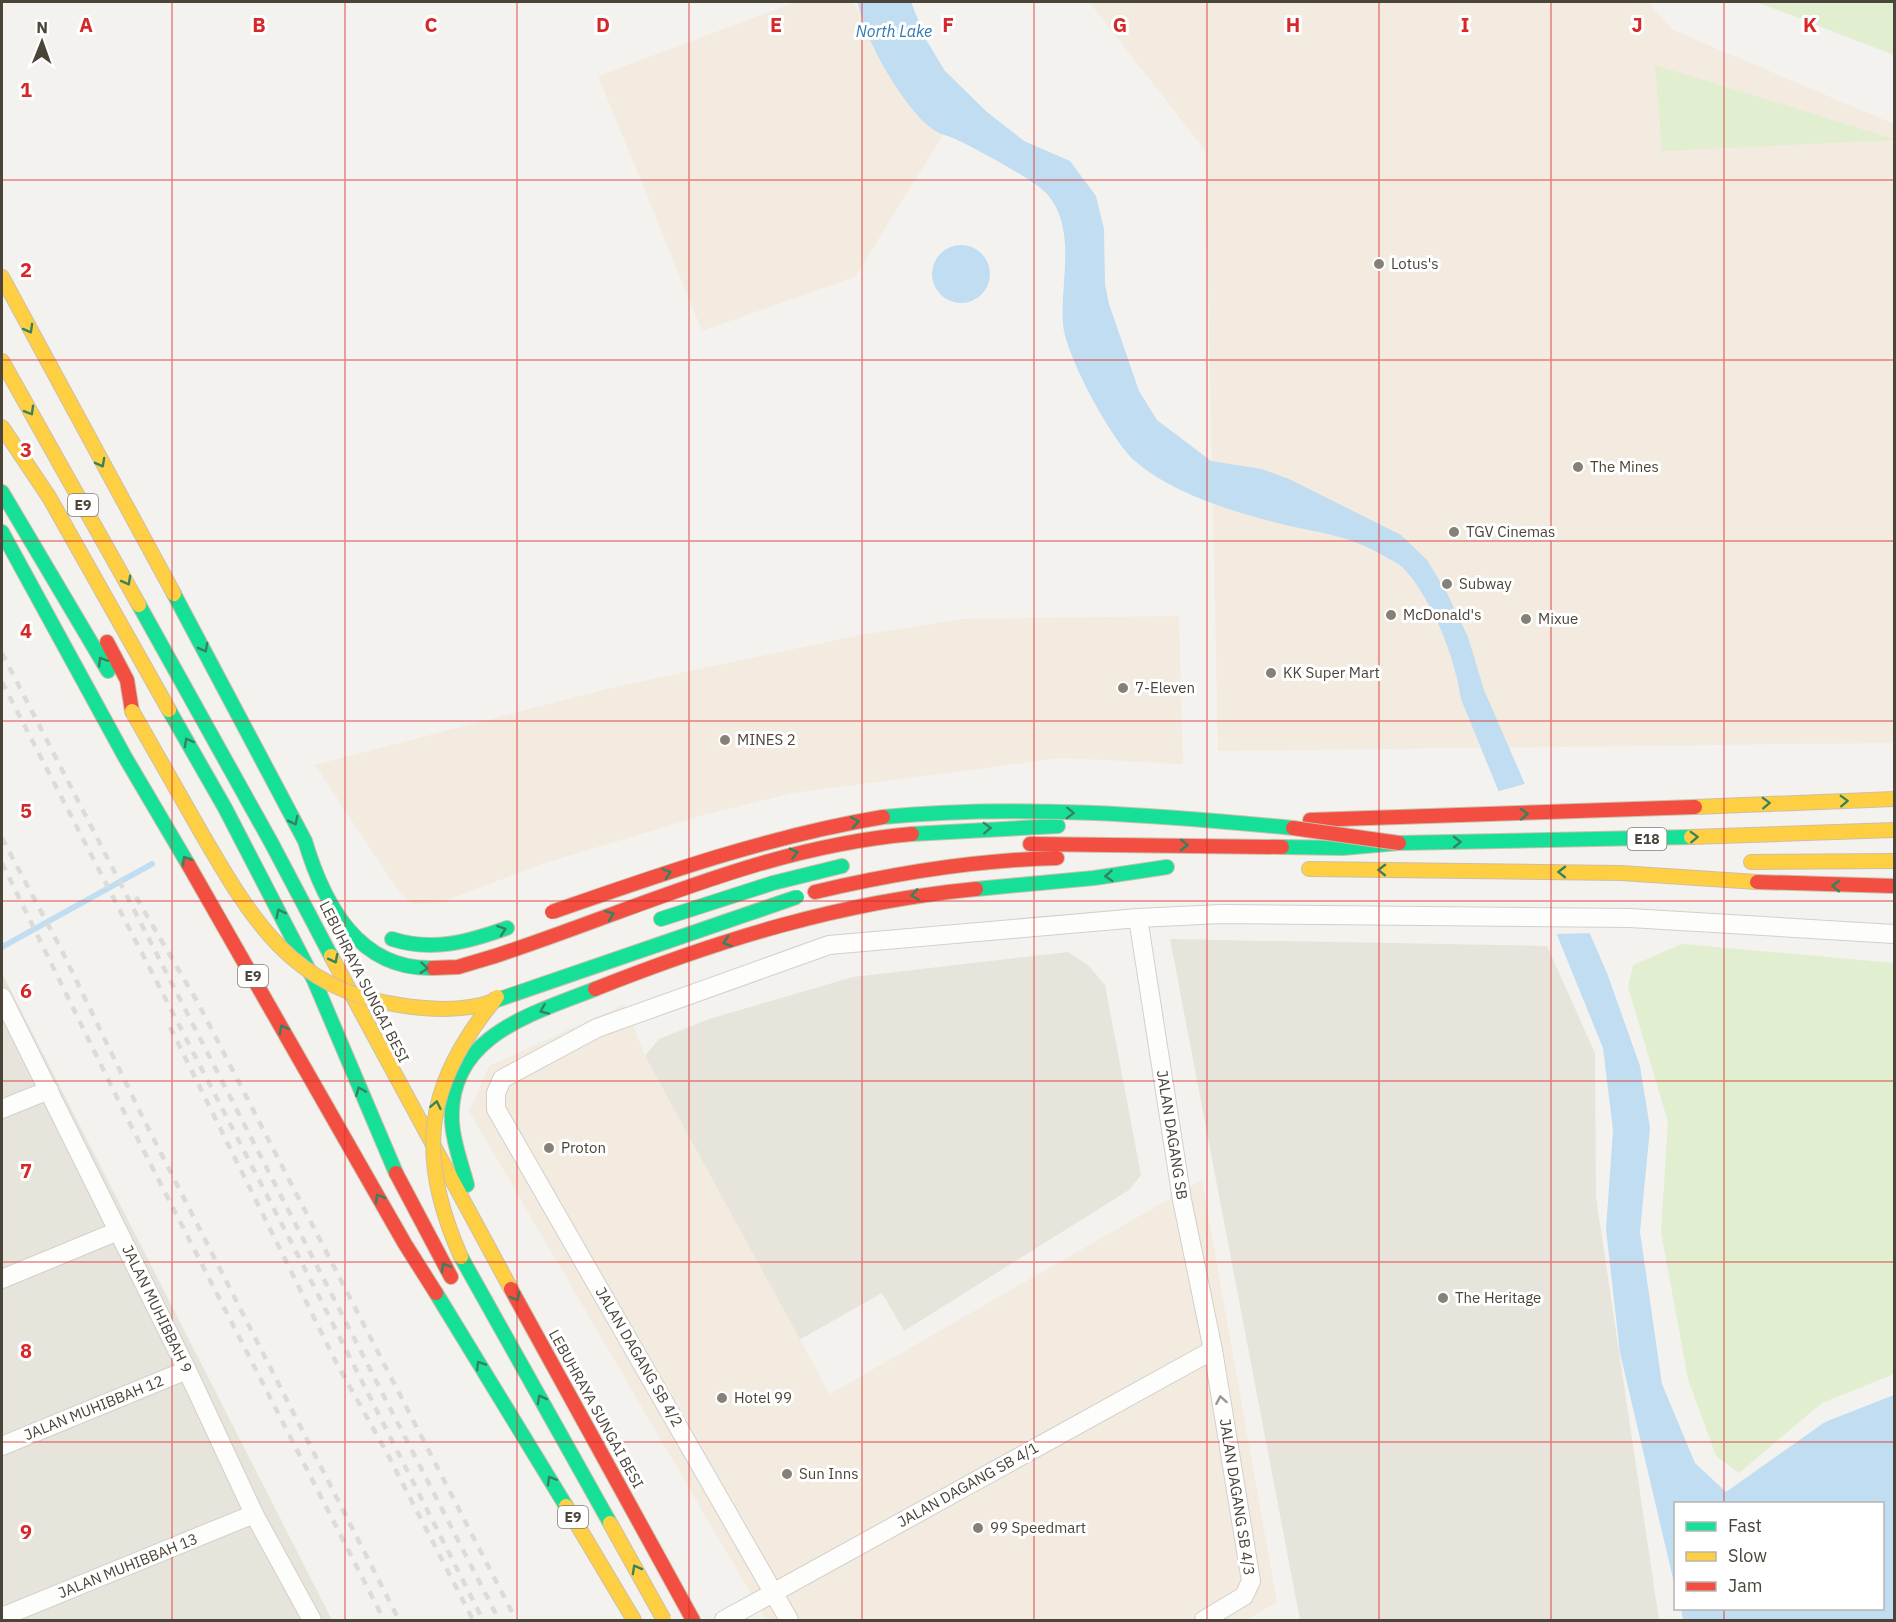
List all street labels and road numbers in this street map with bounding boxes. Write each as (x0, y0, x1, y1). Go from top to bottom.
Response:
road number: E9 (68, 494, 98, 516)
road number: E18 (1628, 828, 1666, 850)
street label: LEBUHRAYA SUNGAI BESI (315, 898, 413, 1066)
road number: E9 (238, 965, 268, 987)
street label: JALAN DAGANG SB (1153, 1069, 1192, 1201)
street label: JALAN MUHIBBAH 9 (118, 1242, 197, 1376)
street label: JALAN DAGANG SB 4/2 (592, 1283, 687, 1430)
street label: LEBUHRAYA SUNGAI BESI (545, 1326, 648, 1492)
street label: JALAN MUHIBBAH 12 (21, 1371, 166, 1444)
street label: JALAN DAGANG SB 4/3 (1216, 1417, 1259, 1577)
street label: JALAN DAGANG SB 4/1 (894, 1438, 1042, 1531)
road number: E9 (558, 1506, 588, 1528)
street label: JALAN MUHIBBAH 13 (55, 1529, 200, 1602)

